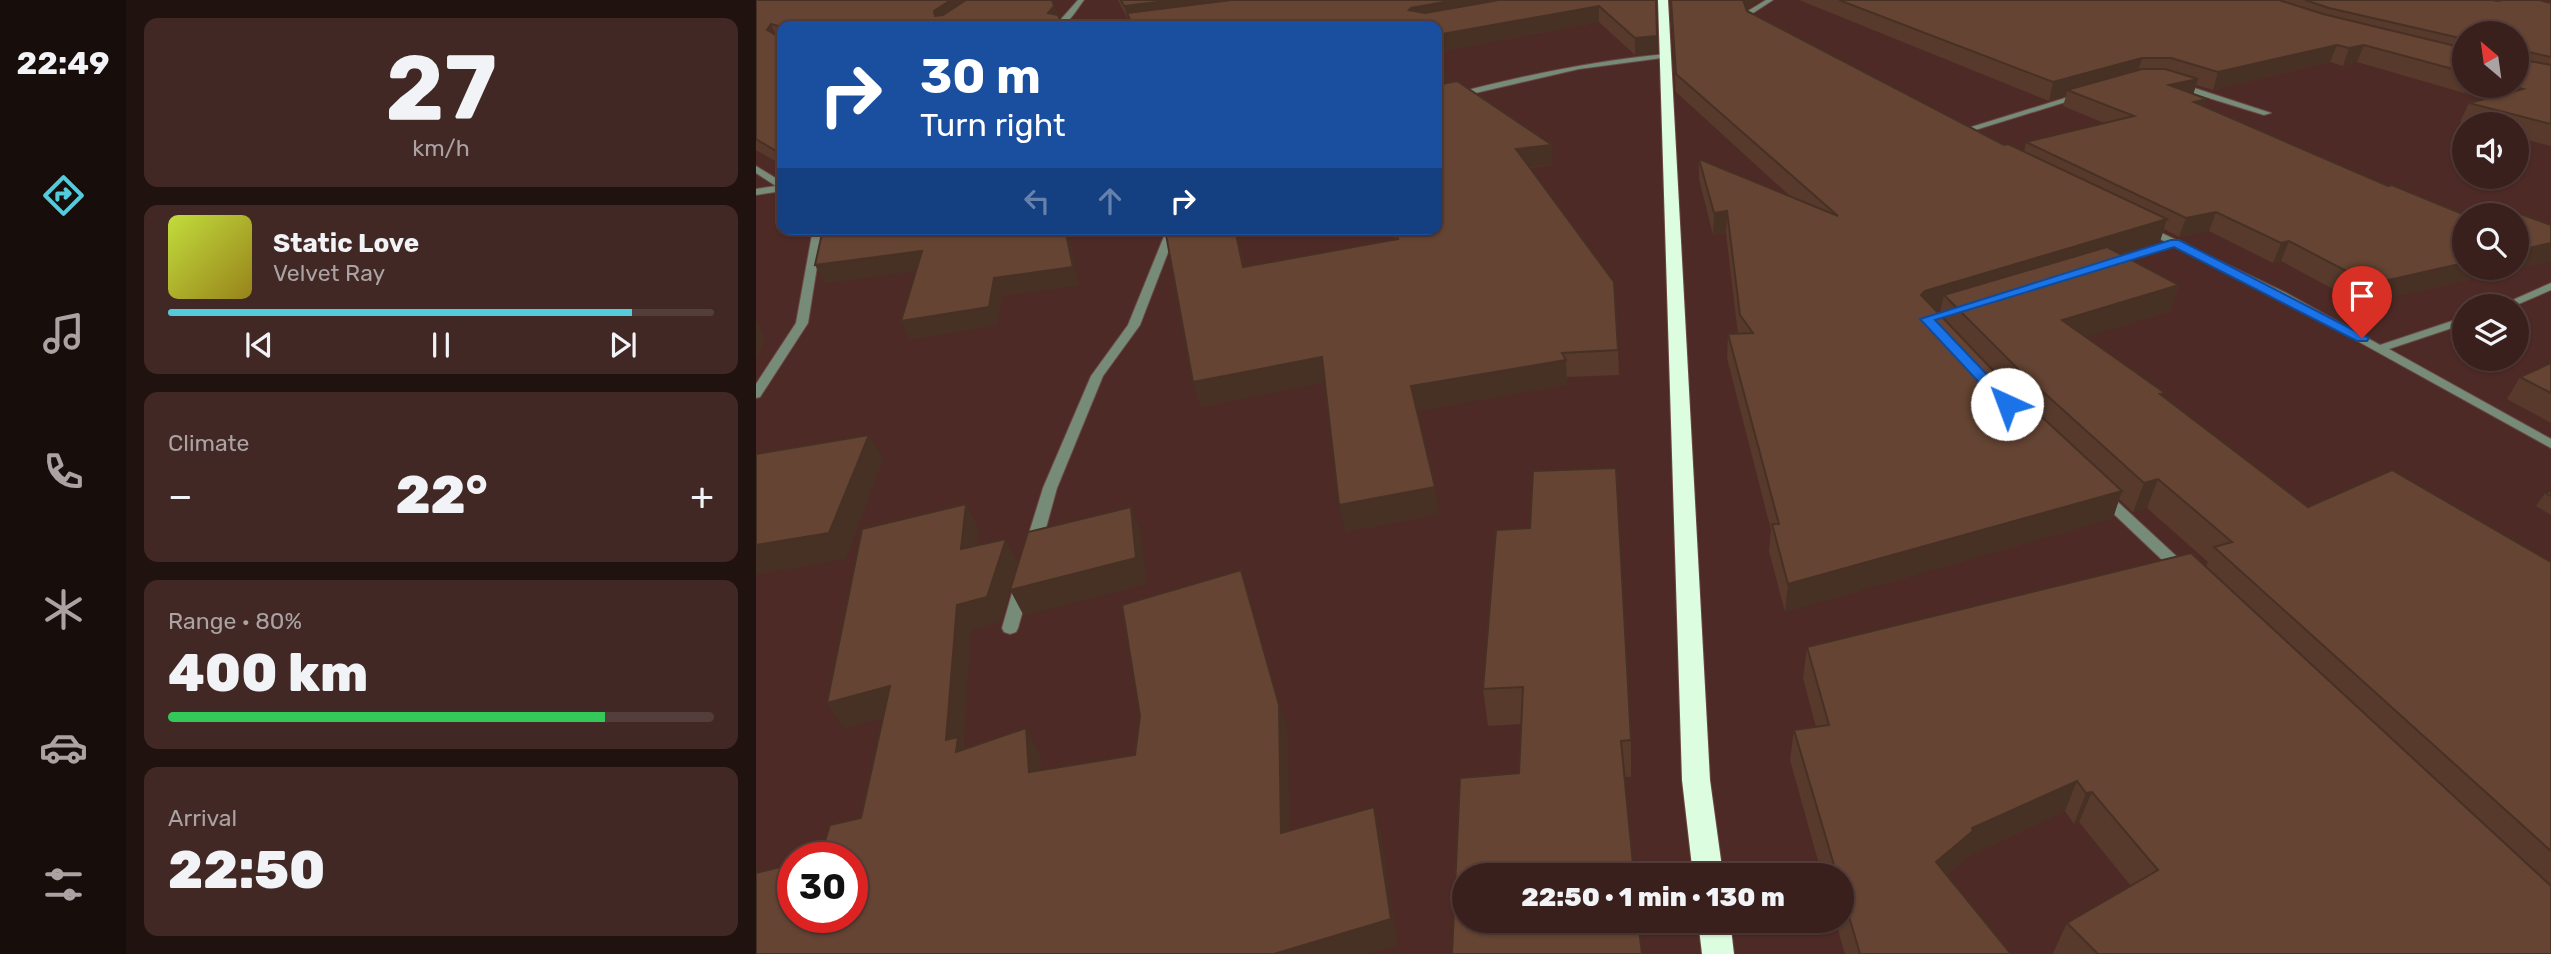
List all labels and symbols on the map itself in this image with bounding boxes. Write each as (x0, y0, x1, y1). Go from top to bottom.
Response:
north arrow (2452, 21, 2529, 98)
pin (2332, 266, 2392, 338)
position arrow (1970, 367, 2044, 441)
speed limit sign: 30 (777, 842, 868, 933)

